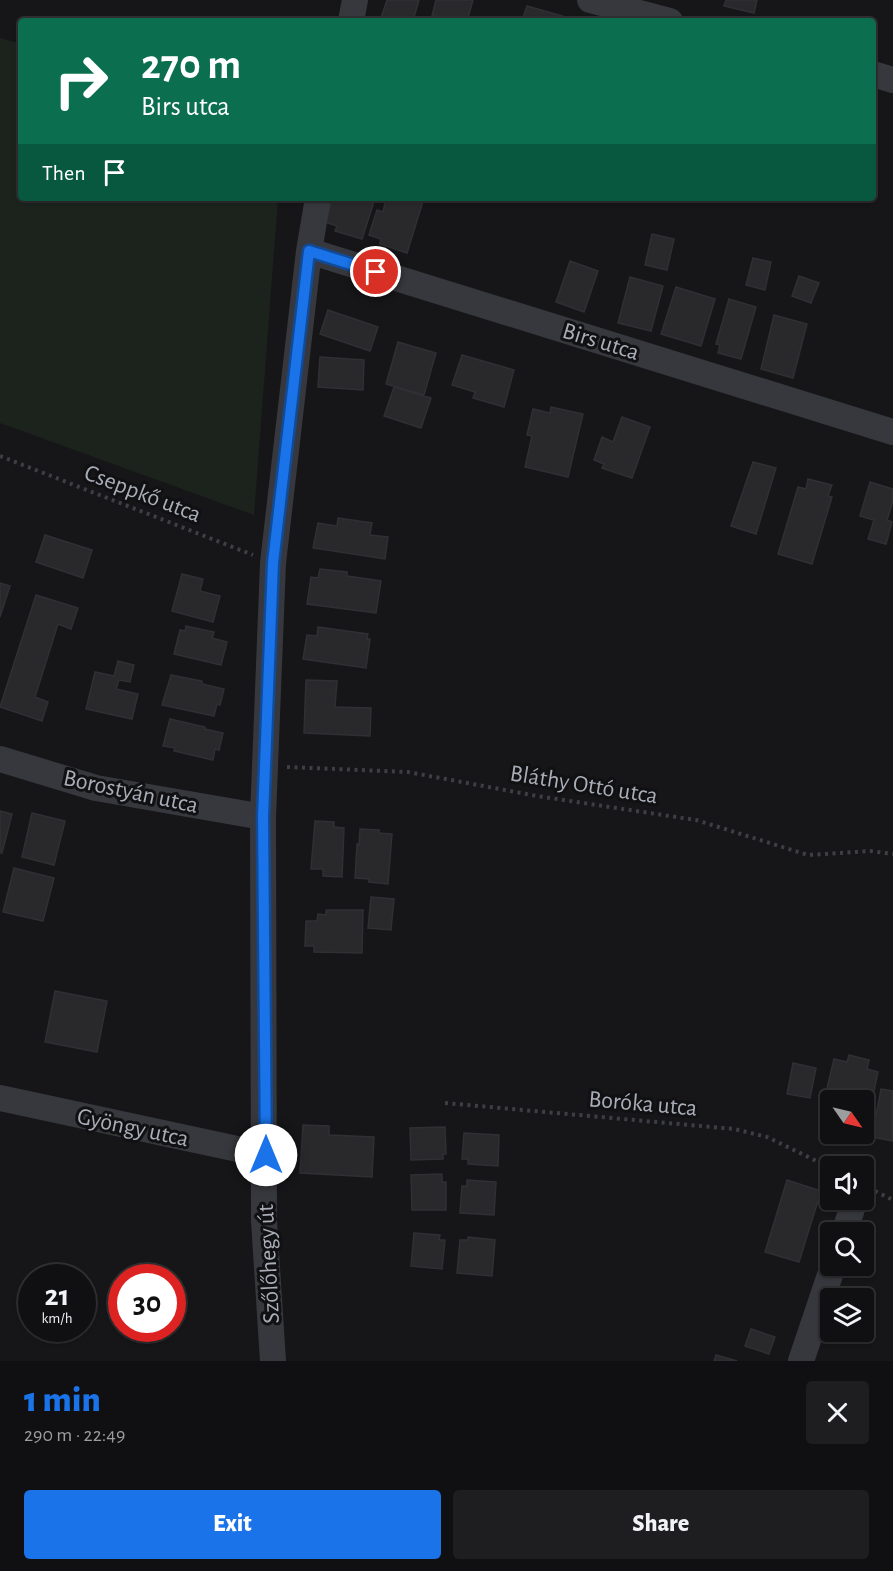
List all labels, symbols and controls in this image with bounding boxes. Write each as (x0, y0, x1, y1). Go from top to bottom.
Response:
icon: right (42, 42, 120, 120)
text: 270 m (141, 44, 241, 86)
text: Birs utca (141, 93, 230, 120)
icon: arrive (98, 156, 131, 189)
text: Then (42, 162, 86, 184)
pin (350, 246, 401, 297)
icon: arrive (359, 255, 392, 288)
street label: Birs utca (559, 319, 642, 365)
street label: Cseppkő utca (81, 461, 204, 527)
street label: Bláthy Ottó utca (508, 761, 660, 809)
street label: Borostyán utca (61, 766, 200, 818)
street label: Boróka utca (588, 1087, 698, 1121)
north arrow (820, 1090, 874, 1144)
map controls (820, 1090, 874, 1342)
street label: Gyöngy utca (75, 1104, 191, 1151)
position arrow (234, 1123, 298, 1187)
button: sound (820, 1156, 874, 1210)
street label: Szőlőhegy út (254, 1203, 284, 1324)
button: search (820, 1222, 874, 1276)
speed limit sign: 30 (108, 1264, 186, 1342)
text: 21 (45, 1281, 69, 1311)
button: layers (820, 1288, 874, 1342)
text: km/h (42, 1311, 72, 1326)
button: close (806, 1381, 869, 1444)
text: 1 min (24, 1382, 101, 1418)
text: 290 m · 22:49 (24, 1425, 125, 1445)
button: Exit (24, 1490, 441, 1559)
button: Share (453, 1490, 869, 1559)

